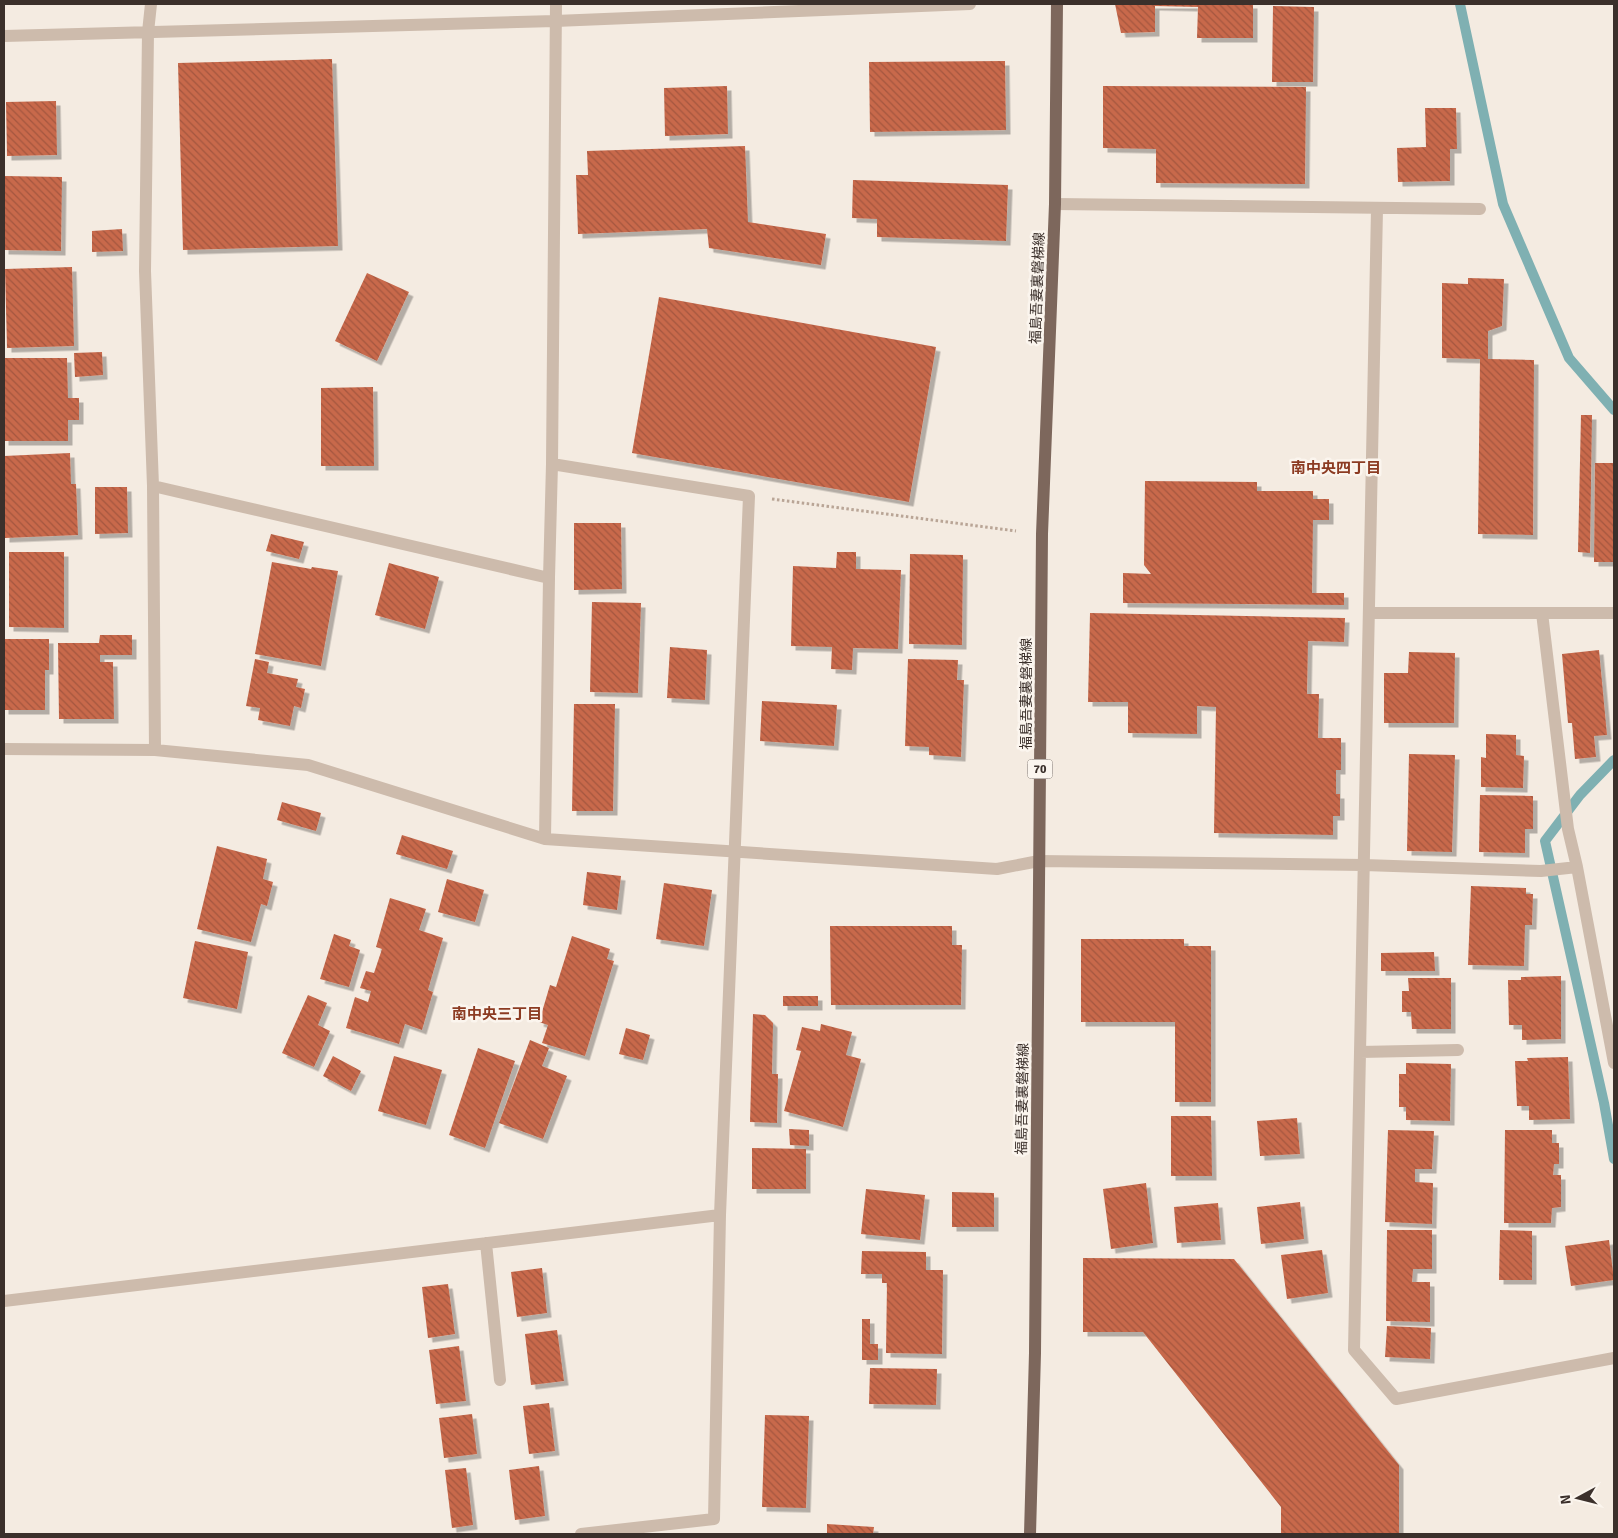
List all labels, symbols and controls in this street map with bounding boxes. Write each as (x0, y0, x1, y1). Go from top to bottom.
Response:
street label: 福島吾妻裏磐梯線 (1027, 232, 1048, 344)
district label: 南中央四丁目 (1291, 459, 1381, 477)
street label: 福島吾妻裏磐梯線 (1018, 638, 1035, 750)
road number: 70 (1028, 760, 1052, 779)
district label: 南中央三丁目 (452, 1005, 542, 1023)
street label: 福島吾妻裏磐梯線 (1013, 1043, 1032, 1155)
north arrow (1553, 1473, 1603, 1523)
text: N (1557, 1494, 1575, 1505)

